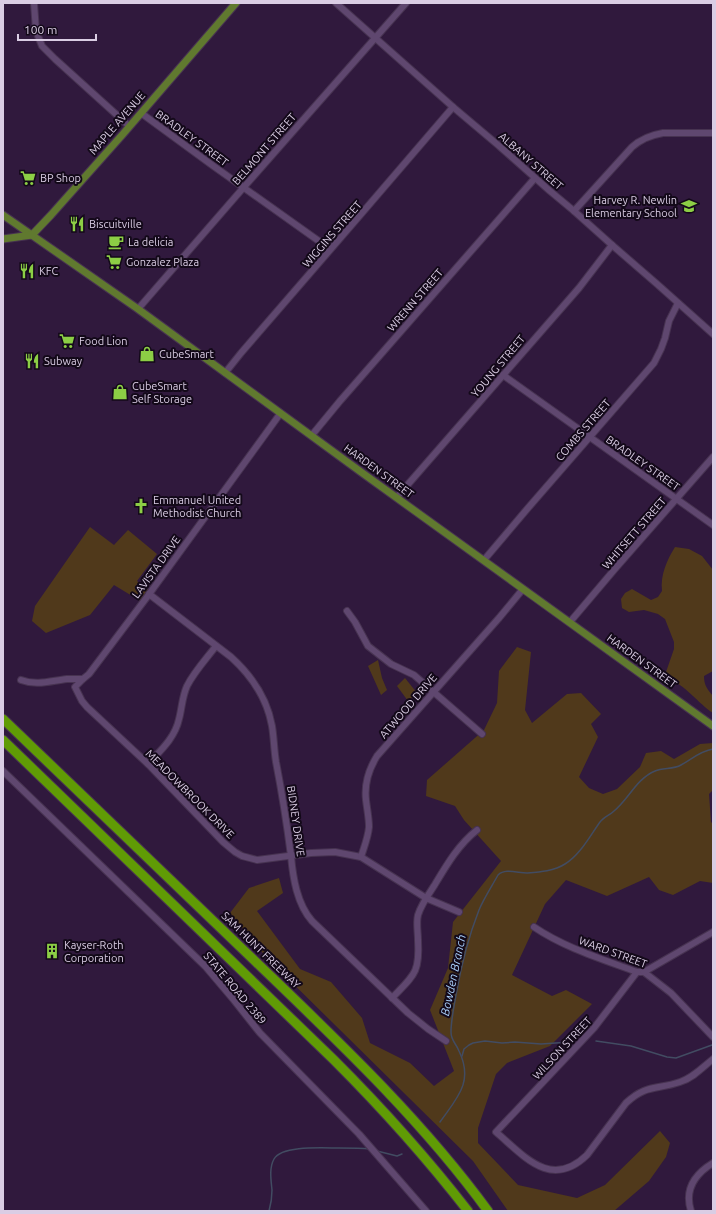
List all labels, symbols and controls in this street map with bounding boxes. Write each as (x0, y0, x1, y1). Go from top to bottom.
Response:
scale bar (18, 16, 96, 42)
text: 100 m (24, 23, 57, 36)
street label: MAPLE AVENUE (87, 89, 147, 157)
street label: BRADLEY STREET (153, 108, 231, 168)
street label: BELMONT STREET (230, 111, 298, 187)
street label: ALBANY STREET (497, 130, 565, 192)
supermarket icon: BP Shop (19, 169, 37, 187)
place label: BP Shop (40, 172, 81, 184)
place label: Harvey R. Newlin Elementary School (585, 194, 677, 219)
school or university icon: Harvey R. Newlin Elementary School (680, 197, 698, 215)
street label: WIGGINS STREET (300, 198, 364, 270)
restaurant icon: Biscuitville (68, 215, 86, 233)
place label: Biscuitville (89, 218, 142, 230)
cafe icon: La delicia (107, 233, 125, 251)
place label: La delicia (128, 236, 173, 248)
supermarket icon: Gonzalez Plaza (105, 253, 123, 271)
place label: Gonzalez Plaza (126, 256, 199, 268)
restaurant icon: KFC (18, 262, 36, 280)
place label: KFC (39, 265, 58, 277)
street label: WRENN STREET (385, 266, 445, 334)
supermarket icon: Food Lion (58, 332, 76, 350)
street label: YOUNG STREET (469, 333, 527, 399)
place label: Food Lion (79, 335, 128, 347)
shop icon: CubeSmart (138, 345, 156, 363)
place label: CubeSmart (159, 348, 215, 360)
restaurant icon: Subway (23, 352, 41, 370)
place label: Subway (44, 355, 83, 367)
place label: CubeSmart Self Storage (132, 380, 192, 405)
shop icon: CubeSmart Self Storage (111, 383, 129, 401)
street label: COMBS STREET (553, 397, 613, 463)
street label: BRADLEY STREET (604, 433, 682, 493)
street label: HARDEN STREET (342, 442, 416, 500)
place label: Emmanuel United Methodist Church (153, 494, 241, 519)
street label: WHITSETT STREET (600, 495, 668, 571)
church icon: Emmanuel United Methodist Church (132, 497, 150, 515)
street label: LAVISTA DRIVE (129, 534, 183, 600)
street label: HARDEN STREET (605, 632, 679, 690)
street label: ATWOOD DRIVE (377, 672, 439, 740)
street label: MEADOWBROOK DRIVE (143, 747, 237, 841)
street label: BIDNEY DRIVE (285, 785, 307, 857)
street label: SAM HUNT FREEWAY (219, 909, 303, 991)
water label: Bowden Branch (438, 933, 468, 1017)
street label: WARD STREET (577, 934, 649, 970)
place label: Kayser-Roth Corporation (64, 939, 124, 964)
building icon: Kayser-Roth Corporation (43, 942, 61, 960)
street label: STATE ROAD 2389 (201, 950, 269, 1026)
street label: WILSON STREET (530, 1014, 594, 1082)

